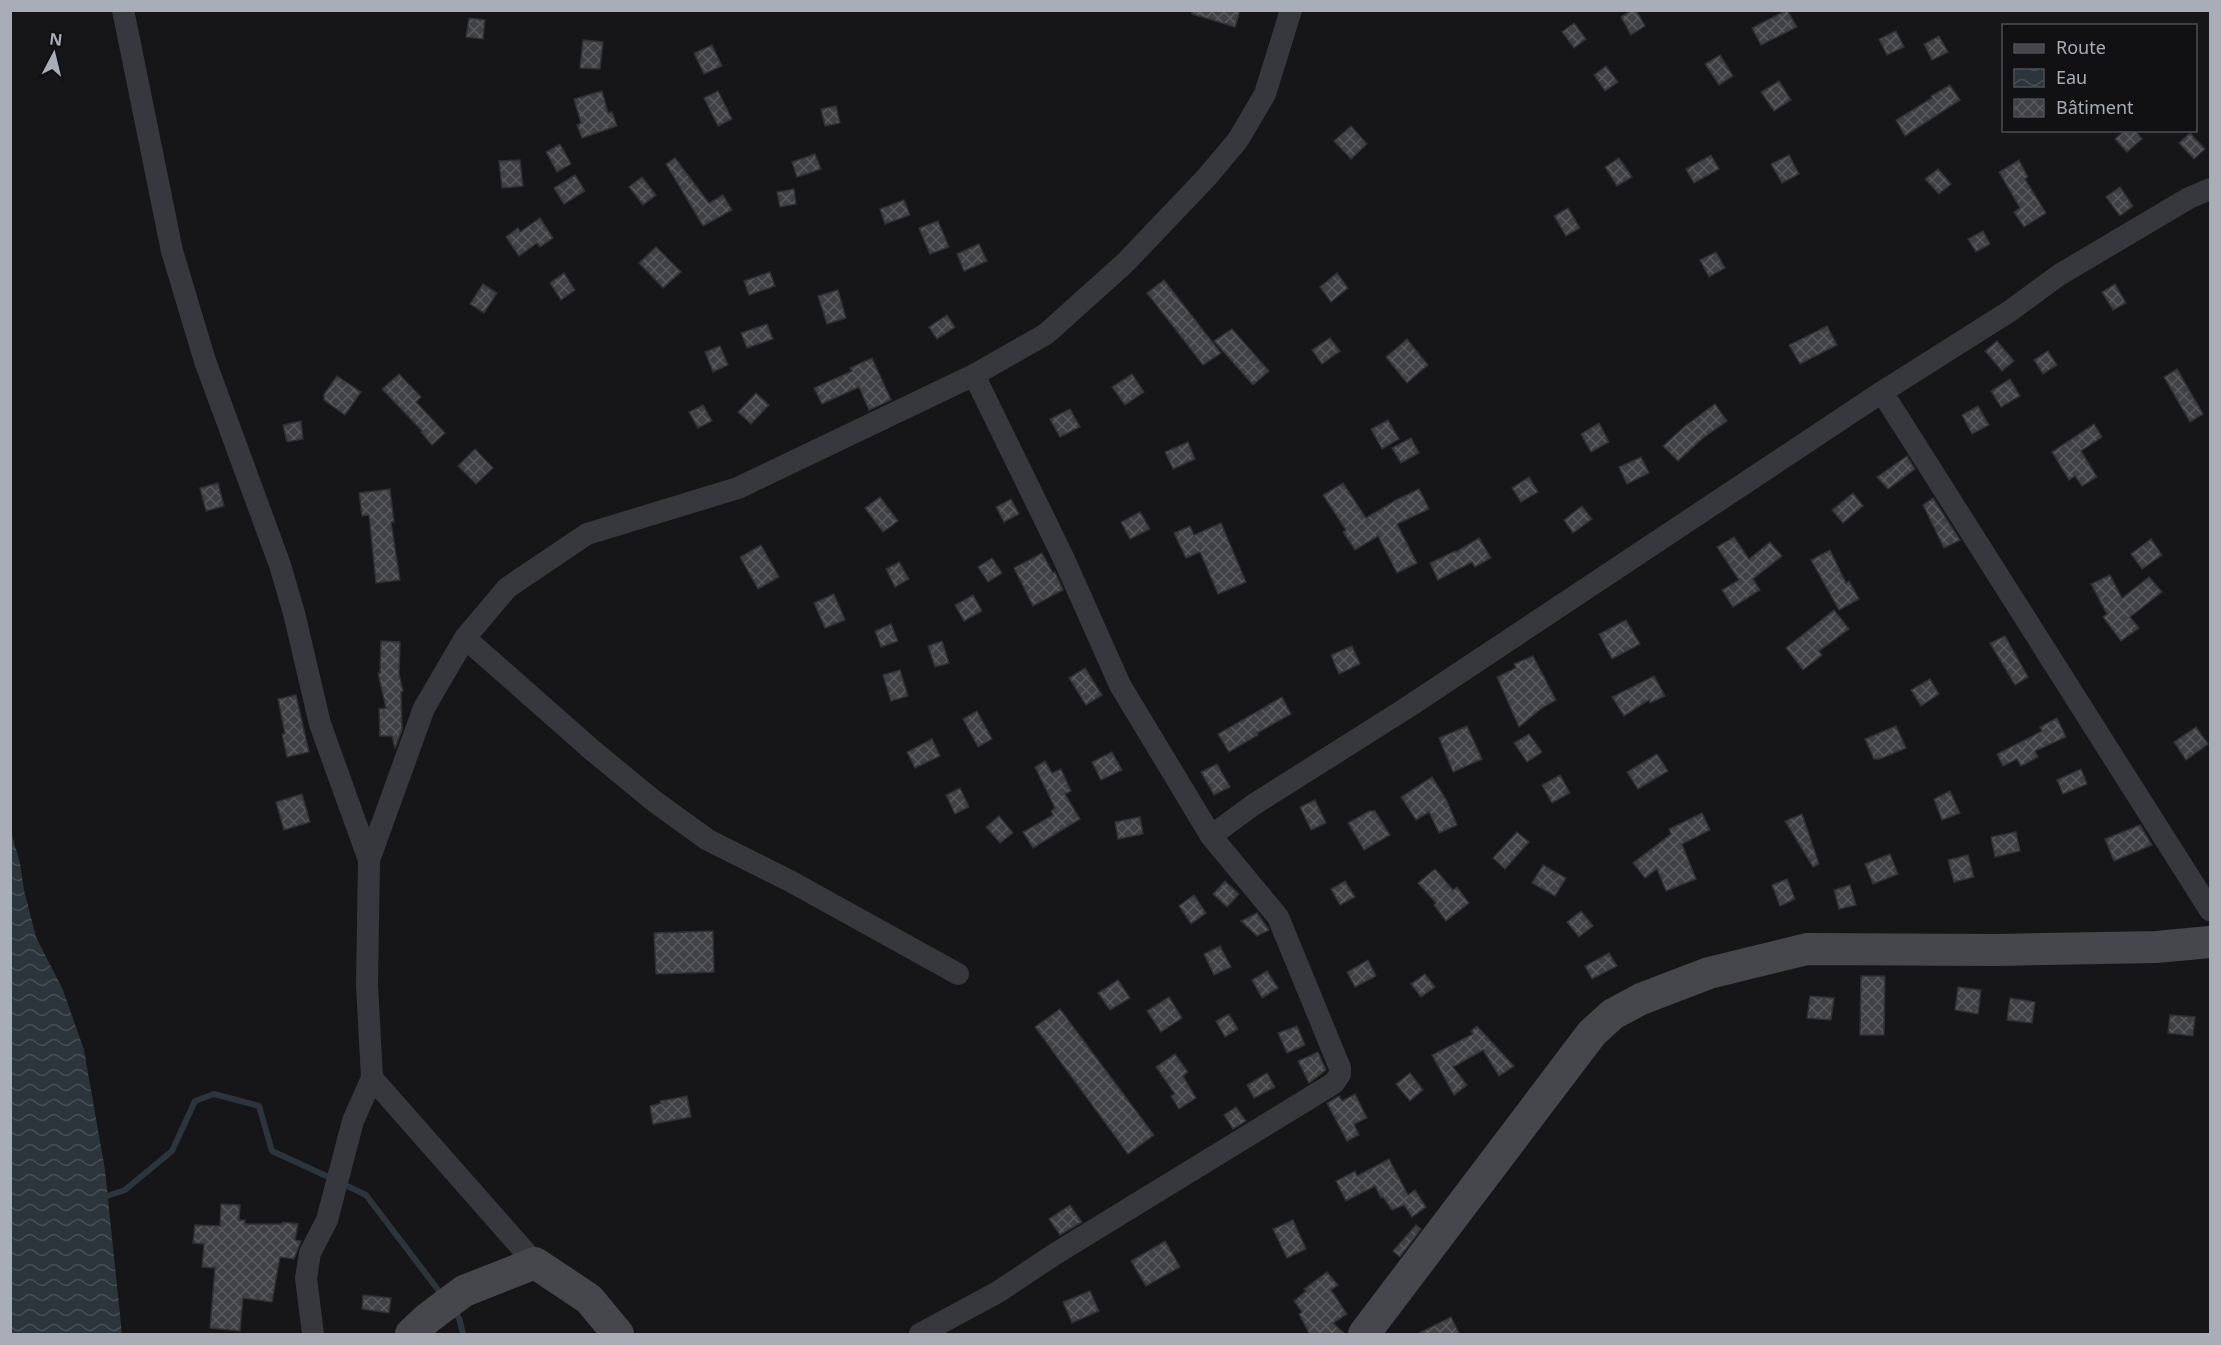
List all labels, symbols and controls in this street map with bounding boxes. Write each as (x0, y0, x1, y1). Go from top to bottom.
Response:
north arrow (24, 24, 84, 84)
legend (2002, 24, 2197, 132)
text: N (48, 27, 64, 51)
text: Route (2056, 35, 2106, 59)
text: Eau (2056, 65, 2087, 89)
text: Bâtiment (2056, 95, 2134, 119)

